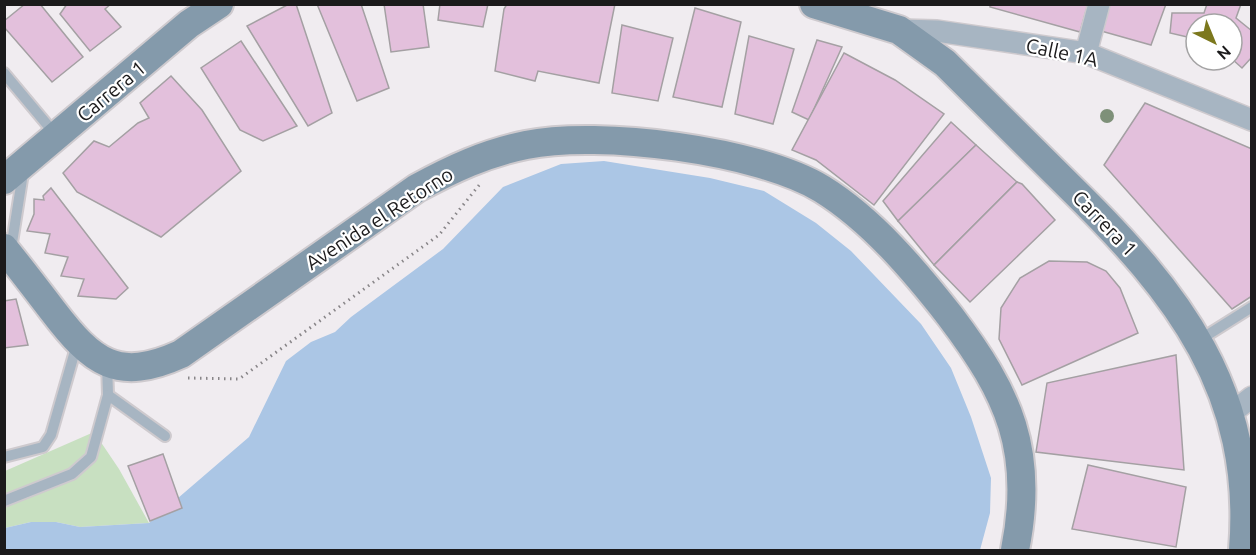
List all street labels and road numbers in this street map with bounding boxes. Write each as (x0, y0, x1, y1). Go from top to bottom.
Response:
street label: Calle 1A (1024, 33, 1100, 71)
street label: Carrera 1 (72, 56, 150, 126)
street label: Avenida el Retorno (301, 162, 457, 274)
street label: Carrera 1 (1068, 185, 1142, 261)

